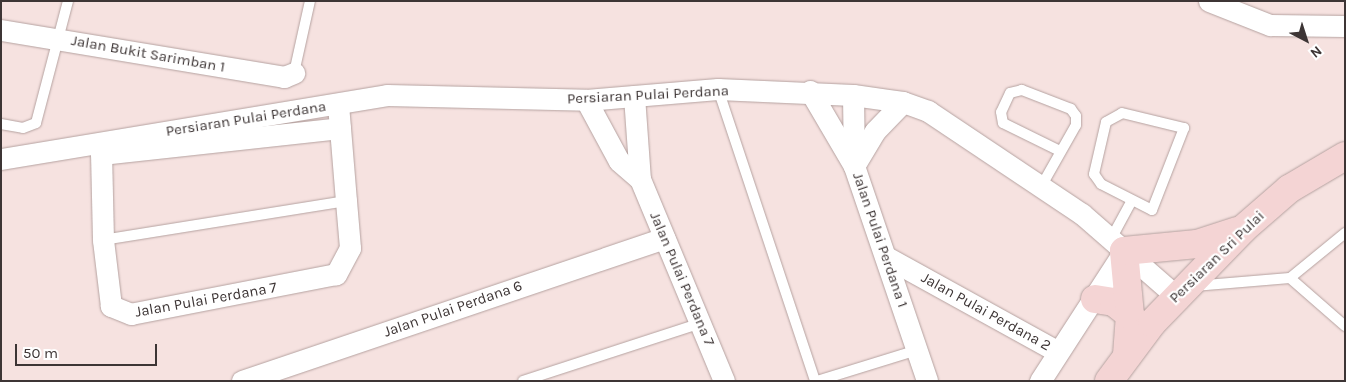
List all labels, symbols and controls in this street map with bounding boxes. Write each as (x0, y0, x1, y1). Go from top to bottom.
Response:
north arrow (1281, 15, 1331, 65)
street label: Jalan Bukit Sarimban 1 (70, 32, 226, 76)
text: N (1307, 42, 1325, 62)
street label: Persiaran Pulai Perdana (567, 82, 729, 108)
street label: Persiaran Pulai Perdana (165, 97, 327, 141)
street label: Jalan Pulai Perdana 1 (848, 170, 912, 310)
street label: Persiaran Sri Pulai (1166, 207, 1268, 307)
street label: Jalan Pulai Perdana 7 (646, 209, 718, 349)
street label: Jalan Pulai Perdana 2 (918, 269, 1054, 355)
street label: Jalan Pulai Perdana 6 (381, 277, 525, 341)
street label: Jalan Pulai Perdana 7 (134, 279, 278, 321)
scale bar (18, 334, 160, 366)
text: 50 m (23, 344, 58, 362)

